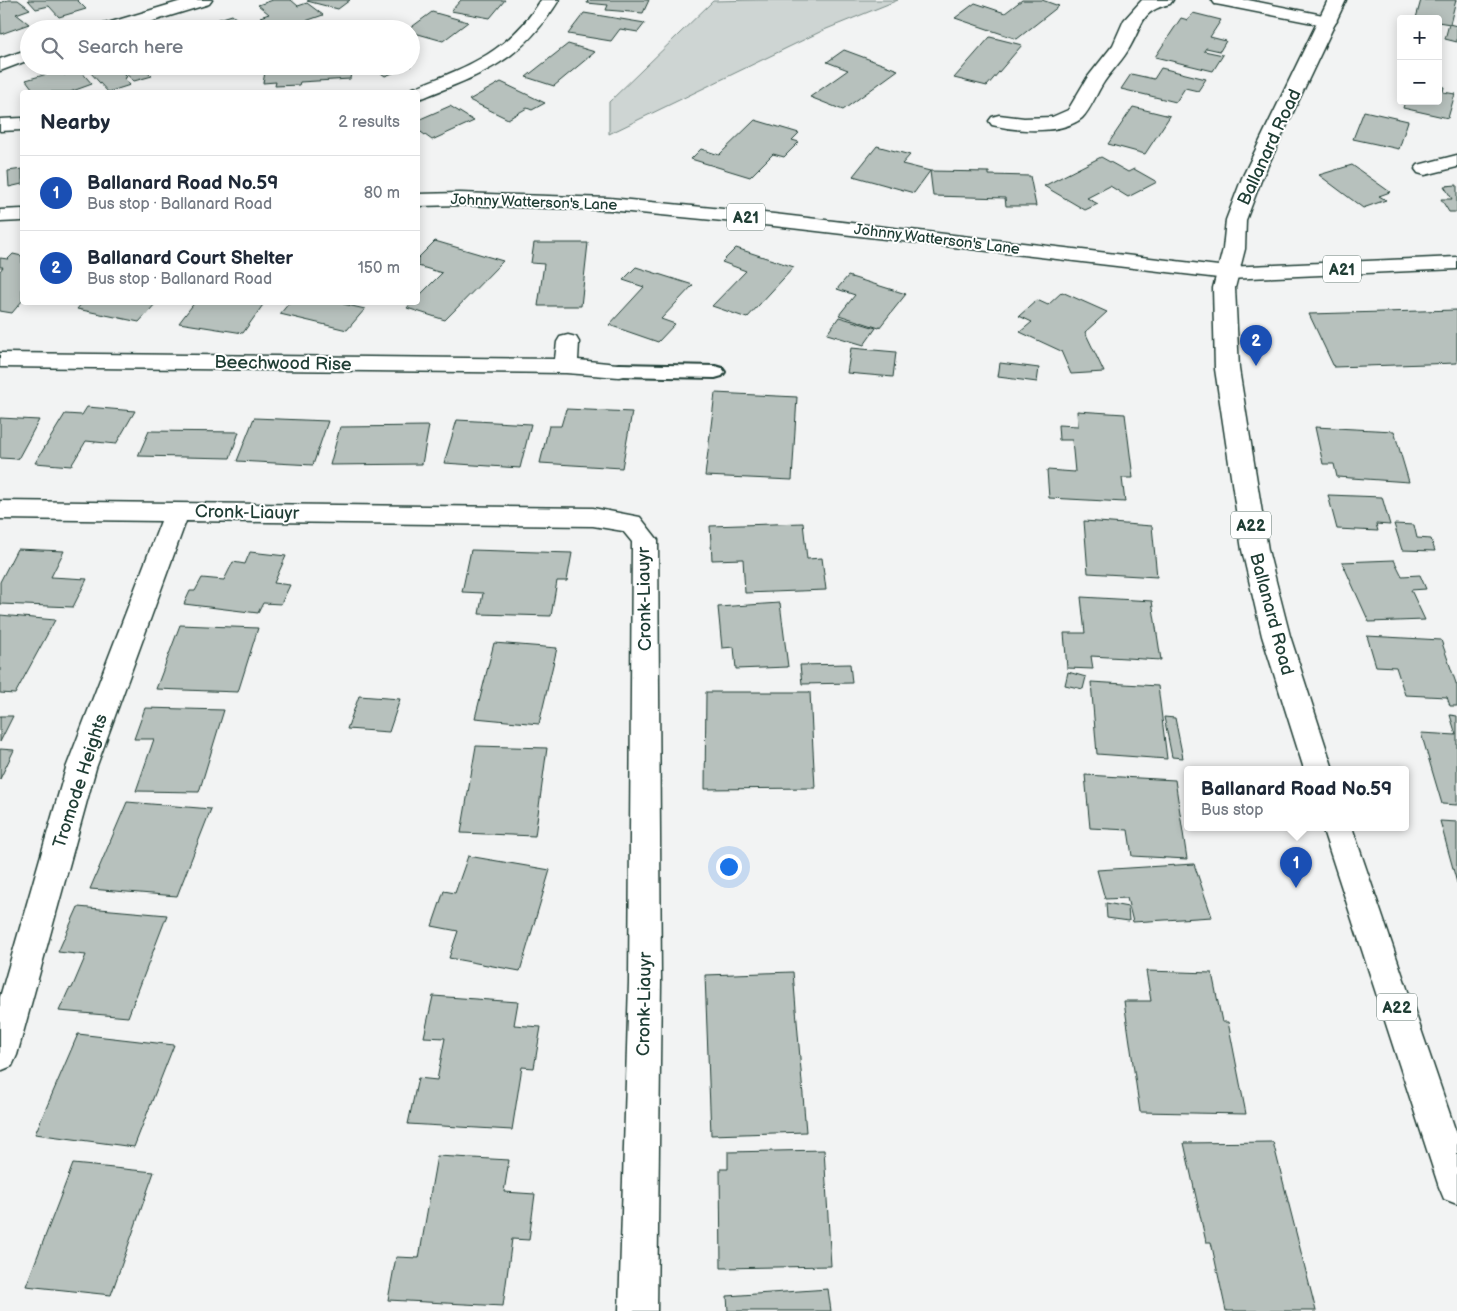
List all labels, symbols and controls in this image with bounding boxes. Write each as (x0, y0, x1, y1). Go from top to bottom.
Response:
map controls (1397, 15, 1442, 105)
button: + (1397, 15, 1442, 60)
search box (20, 20, 420, 75)
icon: search (38, 34, 66, 62)
text: Search here (78, 36, 183, 59)
button: − (1397, 60, 1442, 105)
street label: Ballanard Road (1233, 86, 1306, 209)
text: Nearby (40, 110, 110, 135)
text: 2 results (338, 113, 400, 132)
text: Ballanard Road No.59 (87, 172, 278, 195)
text: 1 (53, 184, 59, 203)
text: 80 m (364, 184, 400, 203)
street label: Johnny Watterson's Lane (450, 190, 618, 215)
text: Bus stop · Ballanard Road (87, 195, 272, 214)
road number: A21 (727, 203, 765, 230)
street label: Johnny Watterson's Lane (853, 220, 1021, 259)
text: Ballanard Court Shelter (87, 247, 293, 270)
road number: A21 (1323, 255, 1361, 282)
text: 2 (51, 259, 61, 278)
text: 150 m (358, 259, 400, 278)
text: Bus stop · Ballanard Road (87, 270, 272, 289)
pin: 2 (1240, 325, 1272, 366)
street label: Beechwood Rise (214, 352, 352, 375)
street label: Cronk-Liauyr (195, 501, 300, 524)
road number: A22 (1231, 512, 1271, 538)
street label: Cronk-Liauyr (633, 546, 656, 651)
street label: Ballanard Road (1245, 551, 1298, 678)
street label: Tromode Heights (49, 711, 112, 851)
popup (1184, 766, 1409, 831)
text: Ballanard Road No.59 (1201, 778, 1392, 801)
text: Bus stop (1201, 801, 1264, 820)
pin: 1 (1280, 847, 1312, 888)
your location (716, 854, 742, 880)
street label: Cronk-Liauyr (633, 951, 656, 1056)
road number: A22 (1377, 994, 1417, 1020)

